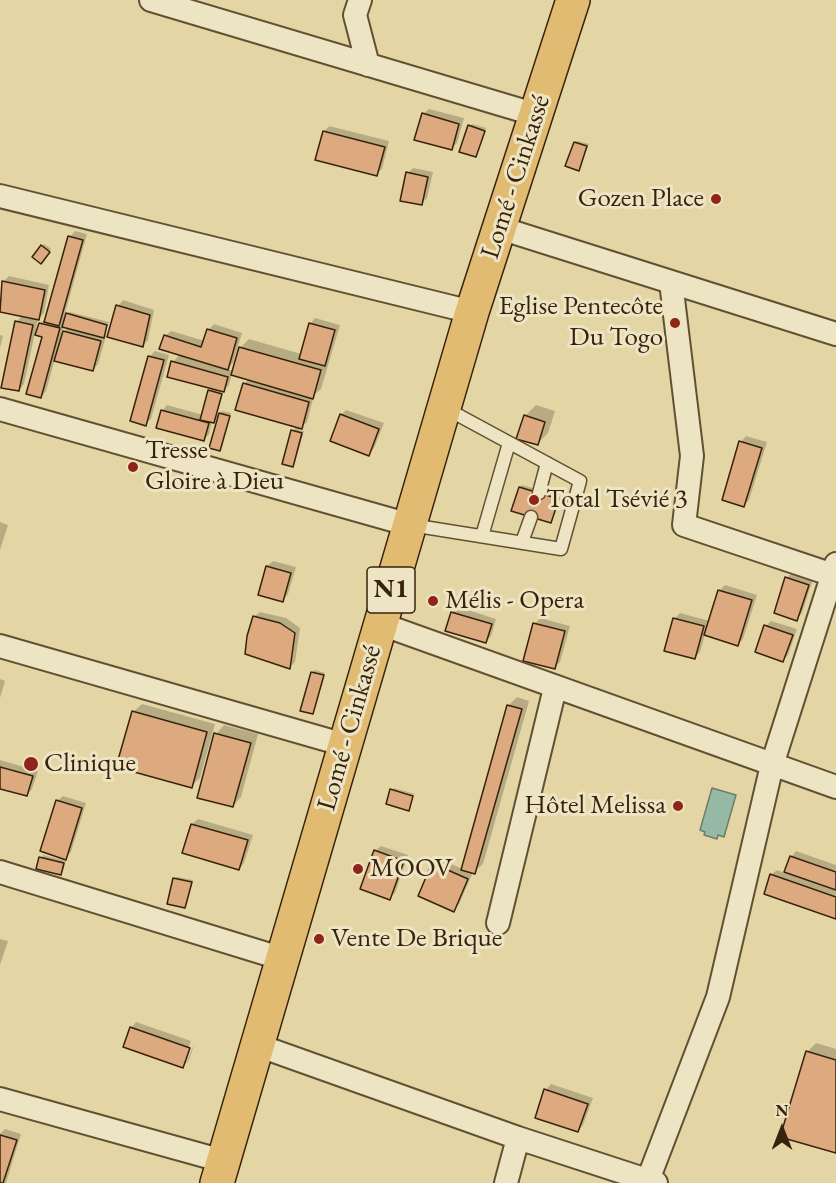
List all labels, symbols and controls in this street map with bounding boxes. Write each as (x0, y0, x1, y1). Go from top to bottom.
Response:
street label: Lomé - Cinkassé (474, 91, 558, 263)
place label: Gozen Place (578, 183, 704, 215)
marker: Gozen Place (709, 192, 723, 206)
place label: Eglise Pentecôte Du Togo (498, 291, 663, 354)
marker: Eglise Pentecôte Du Togo (668, 316, 682, 330)
place label: Tresse Gloire à Dieu (145, 435, 284, 498)
marker: Tresse Gloire à Dieu (126, 460, 140, 474)
place label: Total Tsévié 3 (546, 484, 688, 516)
marker: Total Tsévié 3 (527, 493, 541, 507)
road number: N1 (367, 567, 415, 613)
place label: Mélis - Opera (445, 585, 584, 617)
marker: Mélis - Opera (426, 594, 440, 608)
street label: Lomé - Cinkassé (311, 642, 389, 814)
place label: Clinique (44, 748, 136, 780)
marker: Clinique (22, 755, 40, 773)
place label: Hôtel Melissa (524, 790, 666, 822)
marker: Hôtel Melissa (671, 799, 685, 813)
place label: MOOV (370, 853, 453, 885)
marker: MOOV (351, 862, 365, 876)
place label: Vente De Brique (331, 923, 502, 955)
marker: Vente De Brique (312, 932, 326, 946)
north arrow (752, 1099, 812, 1159)
text: N (776, 1100, 788, 1121)

